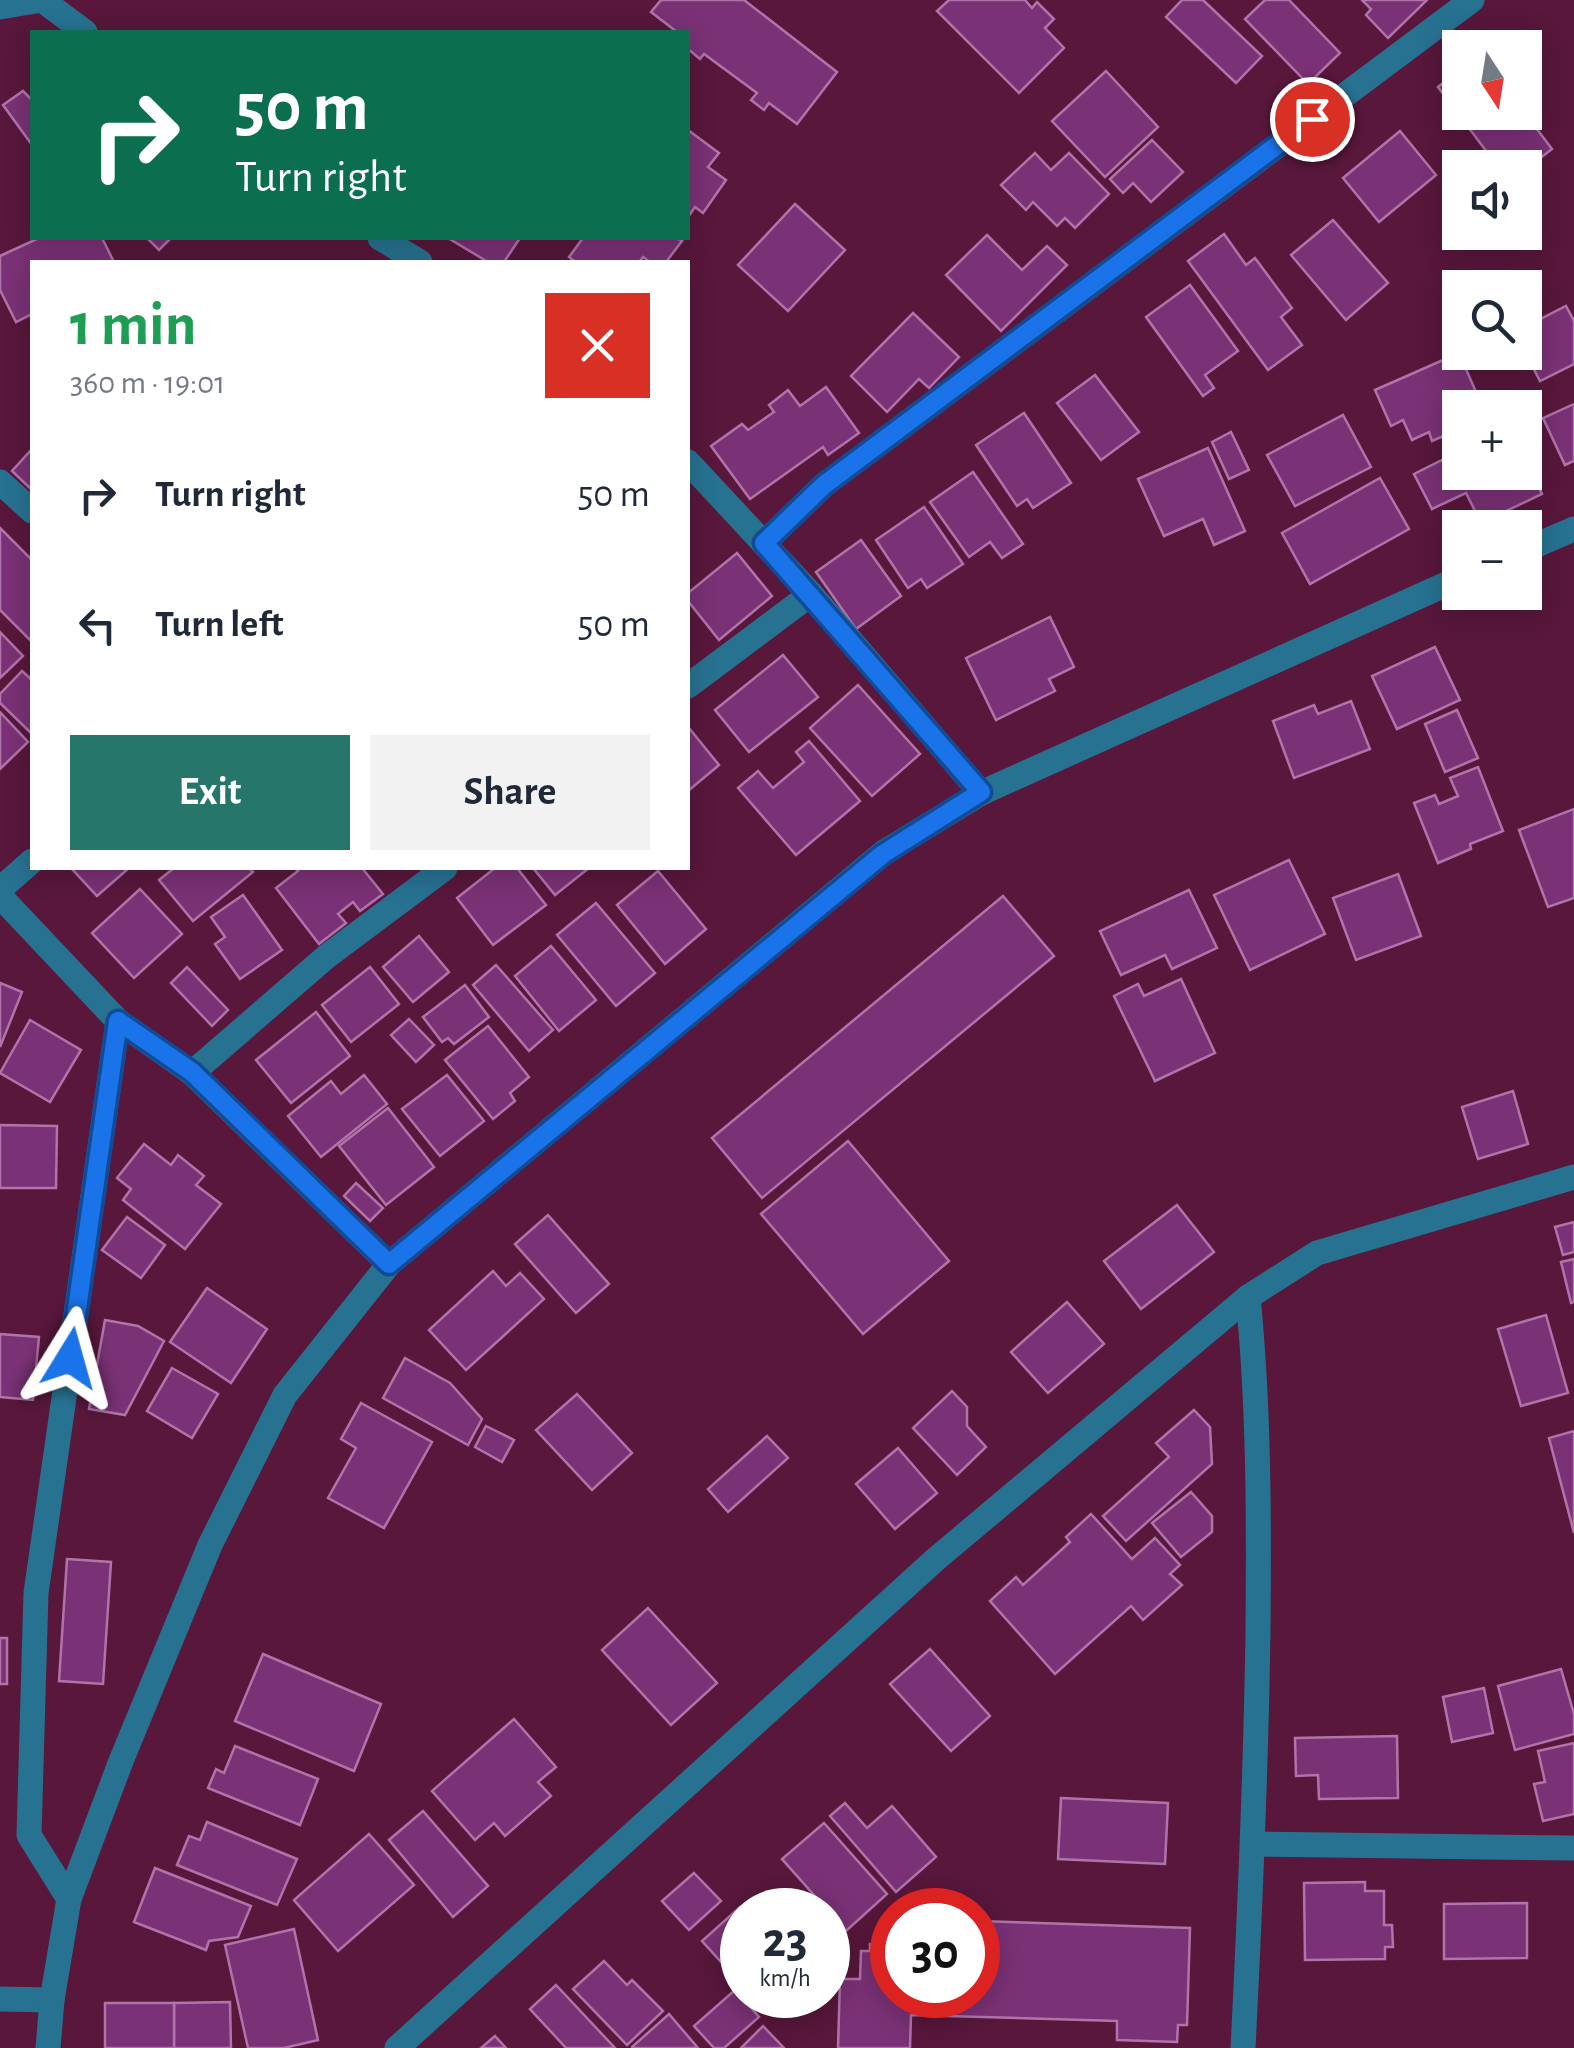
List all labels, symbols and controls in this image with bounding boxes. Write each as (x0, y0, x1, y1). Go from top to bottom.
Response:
north arrow (1442, 30, 1542, 130)
map controls (1442, 30, 1542, 610)
icon: right (70, 70, 200, 200)
text: 50 m (235, 73, 369, 143)
pin (1270, 77, 1355, 162)
icon: arrive (1285, 92, 1340, 147)
button: sound (1442, 150, 1542, 250)
text: Turn right (235, 155, 407, 200)
button: search (1442, 270, 1542, 370)
button: close (545, 293, 650, 398)
text: 1 min (70, 296, 196, 356)
text: 360 m · 19:01 (70, 367, 225, 399)
button: + (1442, 390, 1542, 490)
icon: right (70, 468, 125, 523)
text: Turn right (155, 476, 305, 514)
text: 50 m (577, 476, 650, 514)
button: − (1442, 510, 1542, 610)
icon: left (70, 598, 125, 653)
text: Turn left (155, 606, 283, 644)
text: 50 m (577, 606, 650, 644)
button: Exit (70, 735, 350, 850)
button: Share (370, 735, 650, 850)
position arrow (18, 1306, 122, 1410)
speed limit sign: 30 (870, 1888, 1000, 2018)
text: 23 (762, 1916, 808, 1966)
text: km/h (759, 1966, 811, 1991)

